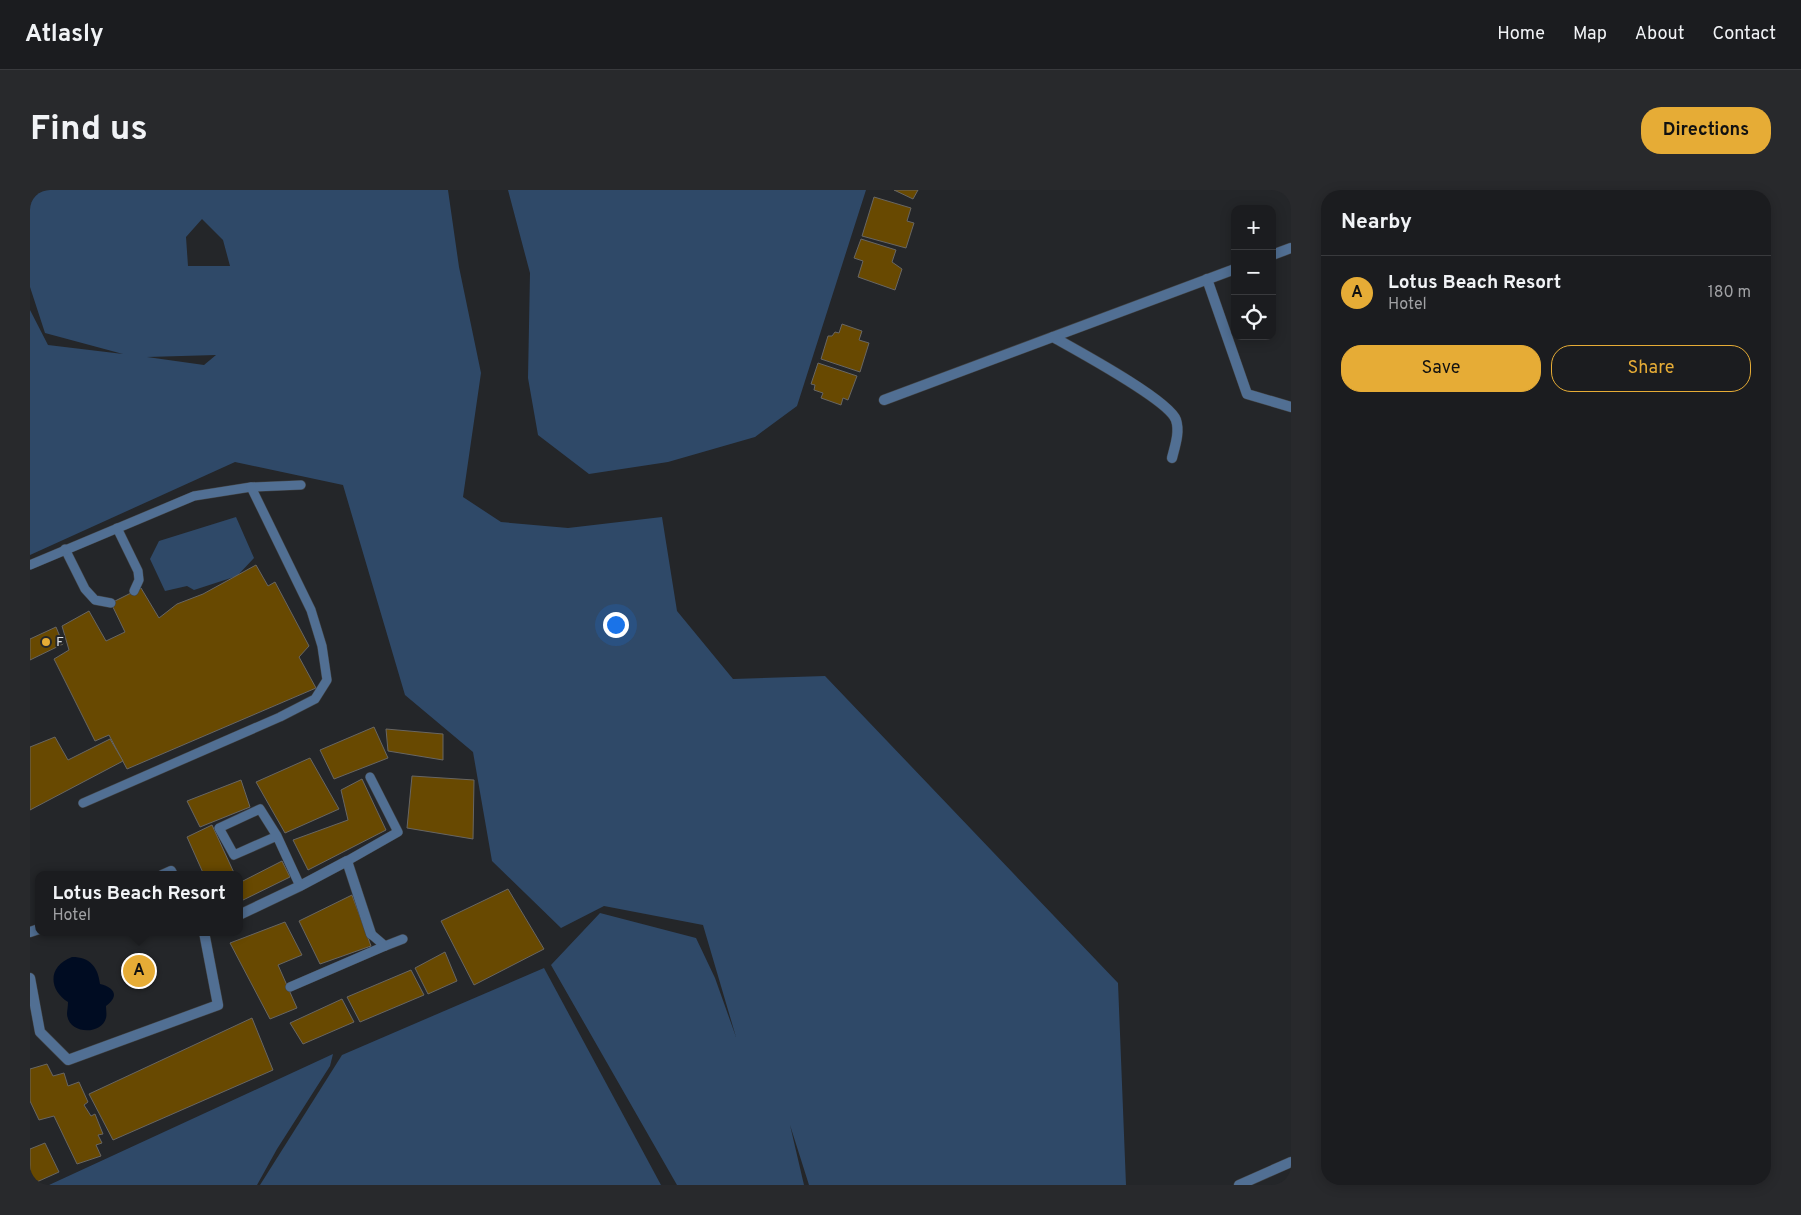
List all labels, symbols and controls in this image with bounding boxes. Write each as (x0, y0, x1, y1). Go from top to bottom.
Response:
text: Atlasly (25, 20, 104, 50)
text: Home (1497, 23, 1545, 46)
text: Map (1573, 23, 1607, 46)
text: About (1635, 23, 1684, 46)
text: Contact (1712, 23, 1776, 46)
button: Directions (1641, 107, 1771, 154)
text: Find us (30, 108, 148, 152)
map controls (1231, 205, 1276, 340)
button: + (1231, 205, 1276, 250)
text: Nearby (1341, 209, 1412, 236)
button: − (1231, 250, 1276, 295)
text: Lotus Beach Resort (1388, 271, 1561, 295)
text: A (1351, 283, 1363, 303)
text: 180 m (1708, 283, 1751, 303)
button: locate (1231, 295, 1276, 340)
text: Hotel (1388, 295, 1427, 315)
button: Save (1341, 345, 1541, 392)
button: Share (1551, 345, 1751, 392)
your location (603, 612, 629, 638)
place label: F (56, 634, 64, 651)
marker: F (40, 636, 52, 648)
popup (35, 871, 243, 936)
text: Lotus Beach Resort (52, 882, 226, 906)
text: Hotel (52, 906, 91, 926)
pin: A (123, 952, 155, 990)

